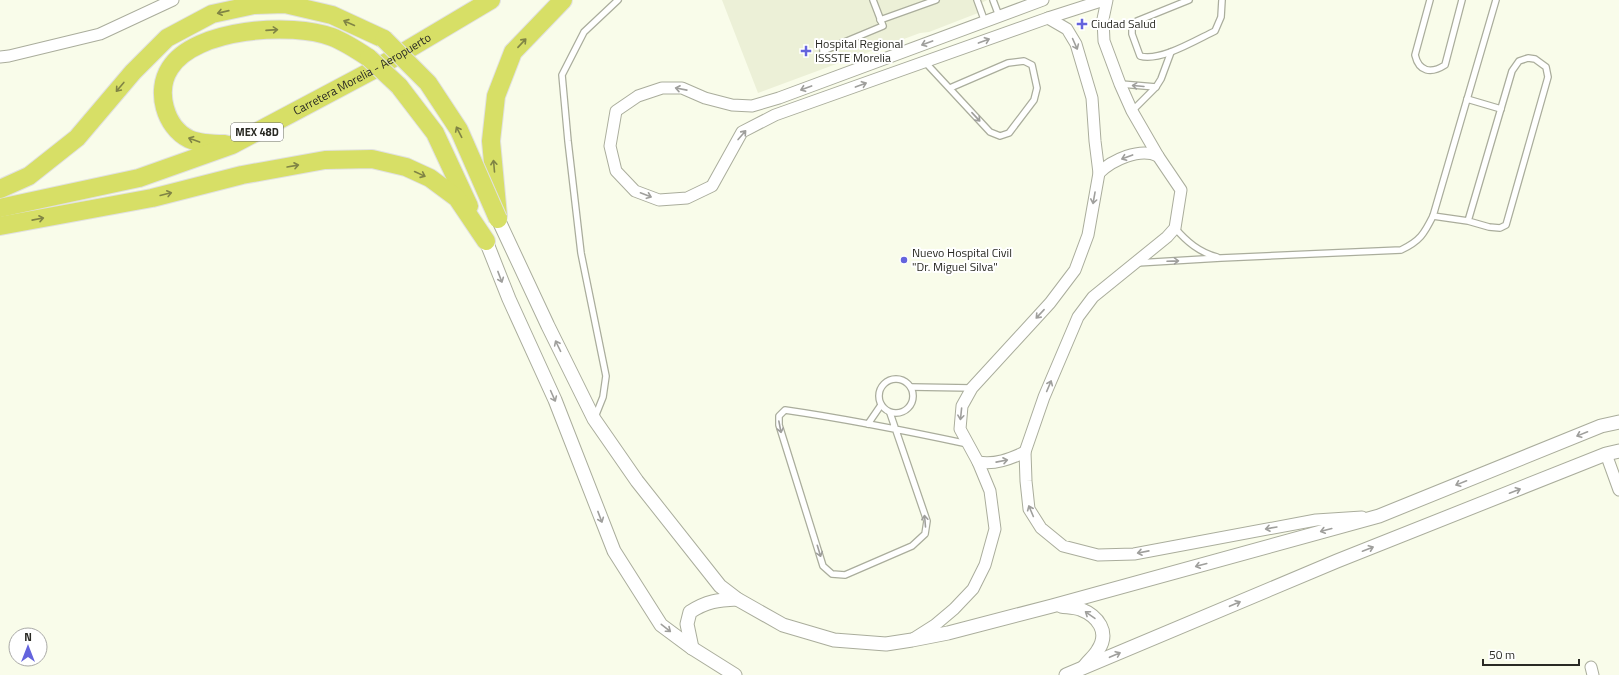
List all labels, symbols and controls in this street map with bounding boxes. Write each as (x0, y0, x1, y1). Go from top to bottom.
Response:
one-way arrow (217, 9, 230, 16)
place label: Ciudad Salud (1091, 14, 1156, 33)
one-way arrow (343, 18, 355, 26)
marker: Ciudad Salud (1076, 18, 1088, 30)
one-way arrow (265, 26, 278, 33)
street label: Carretera Morelia - Aeropuerto (289, 28, 434, 120)
place label: Hospital Regional ISSSTE Morelia (815, 34, 903, 67)
one-way arrow (977, 37, 989, 45)
one-way arrow (517, 38, 526, 48)
one-way arrow (1072, 38, 1079, 50)
one-way arrow (922, 40, 934, 48)
marker: Hospital Regional ISSSTE Morelia (800, 45, 812, 57)
one-way arrow (855, 80, 867, 88)
one-way arrow (116, 82, 125, 93)
one-way arrow (1132, 82, 1145, 89)
one-way arrow (675, 85, 688, 93)
one-way arrow (800, 85, 812, 93)
one-way arrow (971, 112, 981, 122)
road number: MEX 48D (231, 123, 283, 141)
one-way arrow (455, 127, 463, 139)
one-way arrow (738, 129, 747, 140)
one-way arrow (187, 136, 200, 143)
one-way arrow (1121, 154, 1133, 162)
one-way arrow (490, 160, 497, 173)
one-way arrow (286, 162, 299, 170)
one-way arrow (414, 171, 426, 178)
one-way arrow (159, 190, 172, 197)
one-way arrow (639, 191, 651, 199)
one-way arrow (1090, 192, 1098, 205)
one-way arrow (31, 215, 44, 223)
place label: Nuevo Hospital Civil "Dr. Miguel Silva" (912, 243, 1012, 276)
marker: Nuevo Hospital Civil "Dr. Miguel Silva" (899, 255, 909, 265)
one-way arrow (1166, 257, 1179, 265)
one-way arrow (497, 271, 505, 283)
one-way arrow (1036, 308, 1045, 318)
one-way arrow (554, 341, 561, 353)
one-way arrow (1046, 380, 1053, 392)
one-way arrow (550, 390, 557, 402)
one-way arrow (957, 407, 965, 420)
one-way arrow (777, 420, 785, 433)
one-way arrow (1577, 431, 1589, 438)
one-way arrow (996, 457, 1009, 465)
one-way arrow (1456, 479, 1468, 487)
one-way arrow (1508, 487, 1520, 495)
one-way arrow (1027, 505, 1035, 517)
one-way arrow (597, 511, 605, 523)
one-way arrow (922, 515, 929, 528)
one-way arrow (1265, 524, 1278, 532)
one-way arrow (1320, 527, 1333, 535)
one-way arrow (1361, 544, 1373, 552)
one-way arrow (815, 545, 823, 557)
one-way arrow (1137, 549, 1150, 557)
one-way arrow (1194, 562, 1207, 569)
one-way arrow (1228, 600, 1240, 607)
one-way arrow (1084, 611, 1096, 619)
one-way arrow (660, 624, 671, 633)
north arrow (8, 627, 48, 667)
text: N (24, 629, 32, 645)
scale bar (1483, 641, 1579, 667)
text: 50 m (1489, 645, 1515, 664)
one-way arrow (1109, 651, 1121, 658)

